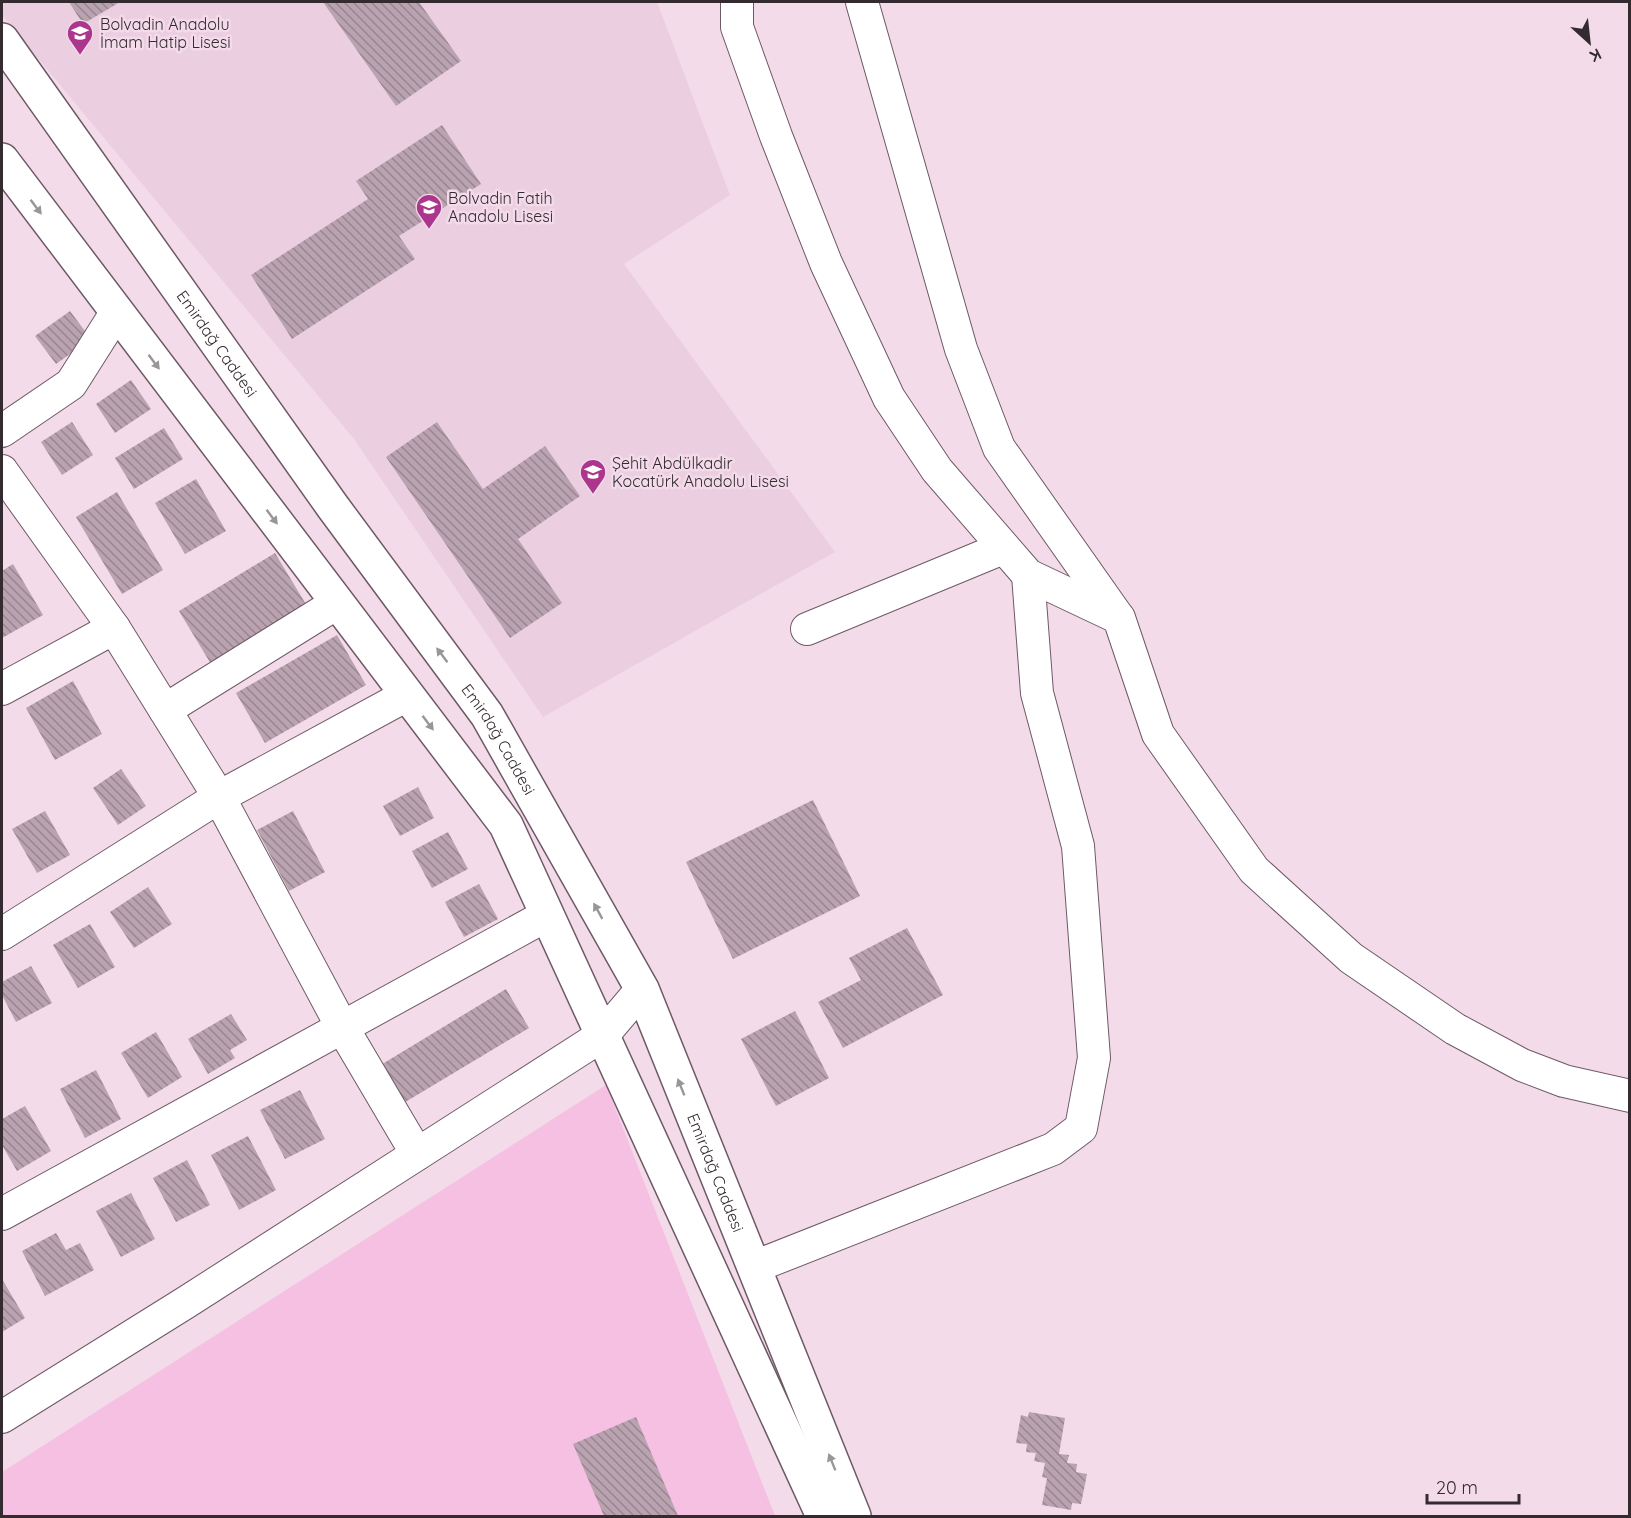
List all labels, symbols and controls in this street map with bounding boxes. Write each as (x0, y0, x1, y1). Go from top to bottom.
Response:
north arrow (1559, 12, 1619, 72)
place label: Bolvadin Anadolu İmam Hatip Lisesi (100, 14, 231, 52)
school or university icon: Bolvadin Anadolu İmam Hatip Lisesi (65, 18, 95, 56)
text: K (1587, 44, 1605, 67)
place label: Bolvadin Fatih Anadolu Lisesi (448, 188, 553, 226)
school or university icon: Bolvadin Fatih Anadolu Lisesi (414, 192, 444, 230)
one-way arrow (30, 199, 42, 215)
street label: Emirdağ Caddesi (172, 286, 262, 401)
one-way arrow (148, 354, 160, 370)
place label: Şehit Abdülkadir Kocatürk Anadolu Lisesi (612, 453, 789, 491)
school or university icon: Şehit Abdülkadir Kocatürk Anadolu Lisesi (578, 457, 608, 495)
one-way arrow (266, 509, 278, 525)
one-way arrow (437, 647, 449, 662)
street label: Emirdağ Caddesi (457, 680, 540, 798)
one-way arrow (422, 715, 434, 731)
one-way arrow (592, 903, 603, 919)
one-way arrow (676, 1077, 686, 1095)
street label: Emirdağ Caddesi (683, 1110, 749, 1235)
one-way arrow (827, 1453, 836, 1471)
scale bar (1427, 1467, 1518, 1505)
text: 20 m (1436, 1476, 1478, 1499)

